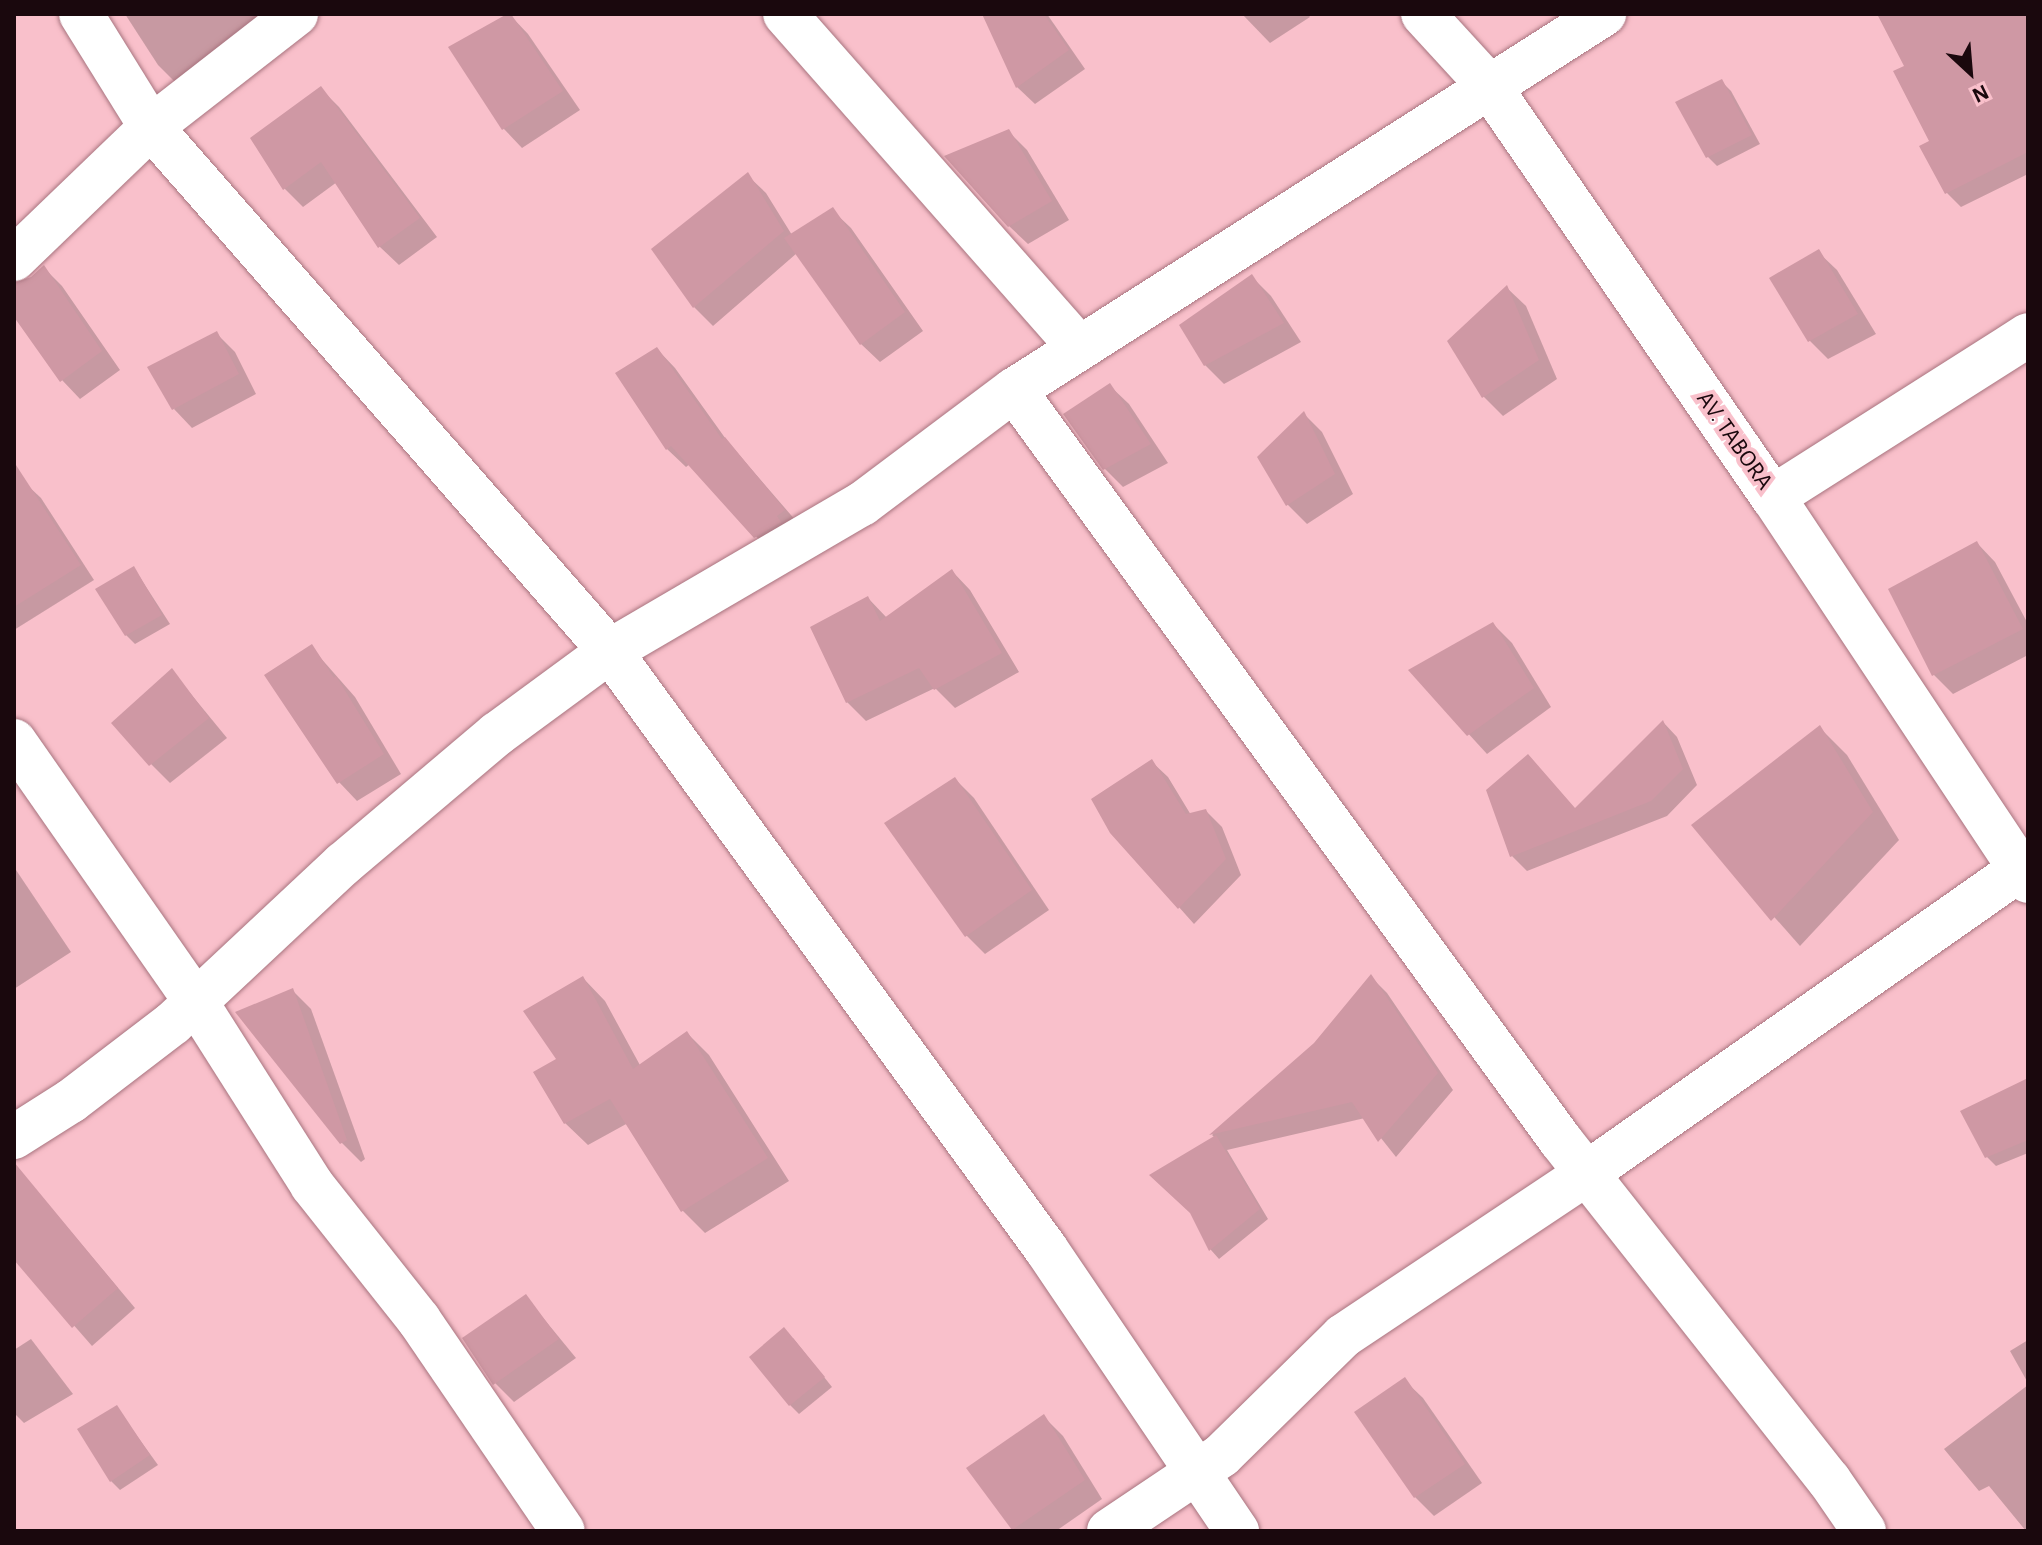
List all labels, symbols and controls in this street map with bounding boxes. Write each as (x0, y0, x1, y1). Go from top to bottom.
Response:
north arrow (1930, 32, 2010, 112)
text: N (1969, 80, 1992, 107)
street label: AV. TABORA (1690, 386, 1778, 496)

